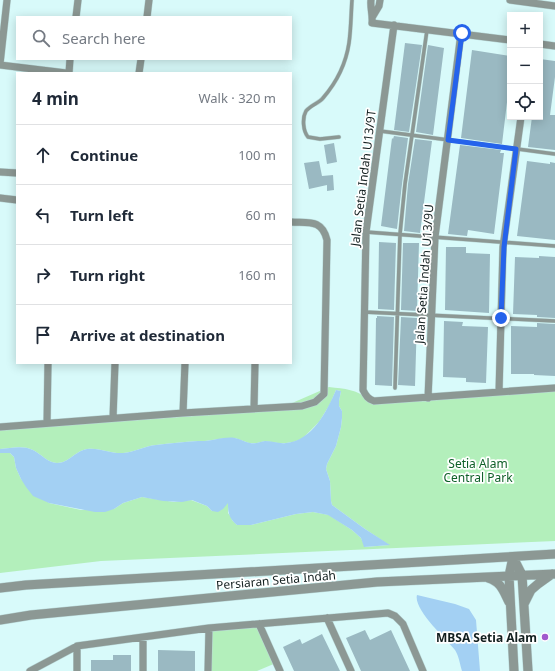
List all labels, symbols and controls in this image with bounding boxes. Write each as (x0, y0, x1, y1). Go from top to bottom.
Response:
map controls (507, 12, 543, 120)
button: + (507, 12, 543, 48)
search box (16, 16, 292, 60)
route start (453, 24, 471, 42)
icon: search (30, 27, 52, 49)
text: Search here (62, 28, 145, 48)
button: − (507, 48, 543, 84)
button: locate (507, 84, 543, 120)
text: 4 min (32, 87, 79, 110)
text: Walk · 320 m (198, 89, 276, 107)
street label: Jalan Setia Indah U13/9T (346, 108, 380, 248)
icon: ahead (32, 144, 54, 166)
text: Continue (70, 145, 138, 165)
text: 100 m (238, 146, 276, 164)
icon: left (32, 204, 54, 226)
street label: Jalan Setia Indah U13/9U (411, 204, 437, 345)
text: Turn left (70, 205, 134, 225)
text: 60 m (246, 206, 276, 224)
icon: right (32, 264, 54, 286)
text: Turn right (70, 265, 145, 285)
text: 160 m (238, 266, 276, 284)
route end (492, 309, 510, 327)
icon: arrive (32, 324, 54, 346)
text: Arrive at destination (70, 325, 225, 345)
park label: Setia Alam Central Park (443, 455, 513, 486)
street label: Persiaran Setia Indah (215, 566, 337, 594)
place label: MBSA Setia Alam (436, 629, 537, 646)
marker: MBSA Setia Alam (540, 632, 550, 642)

